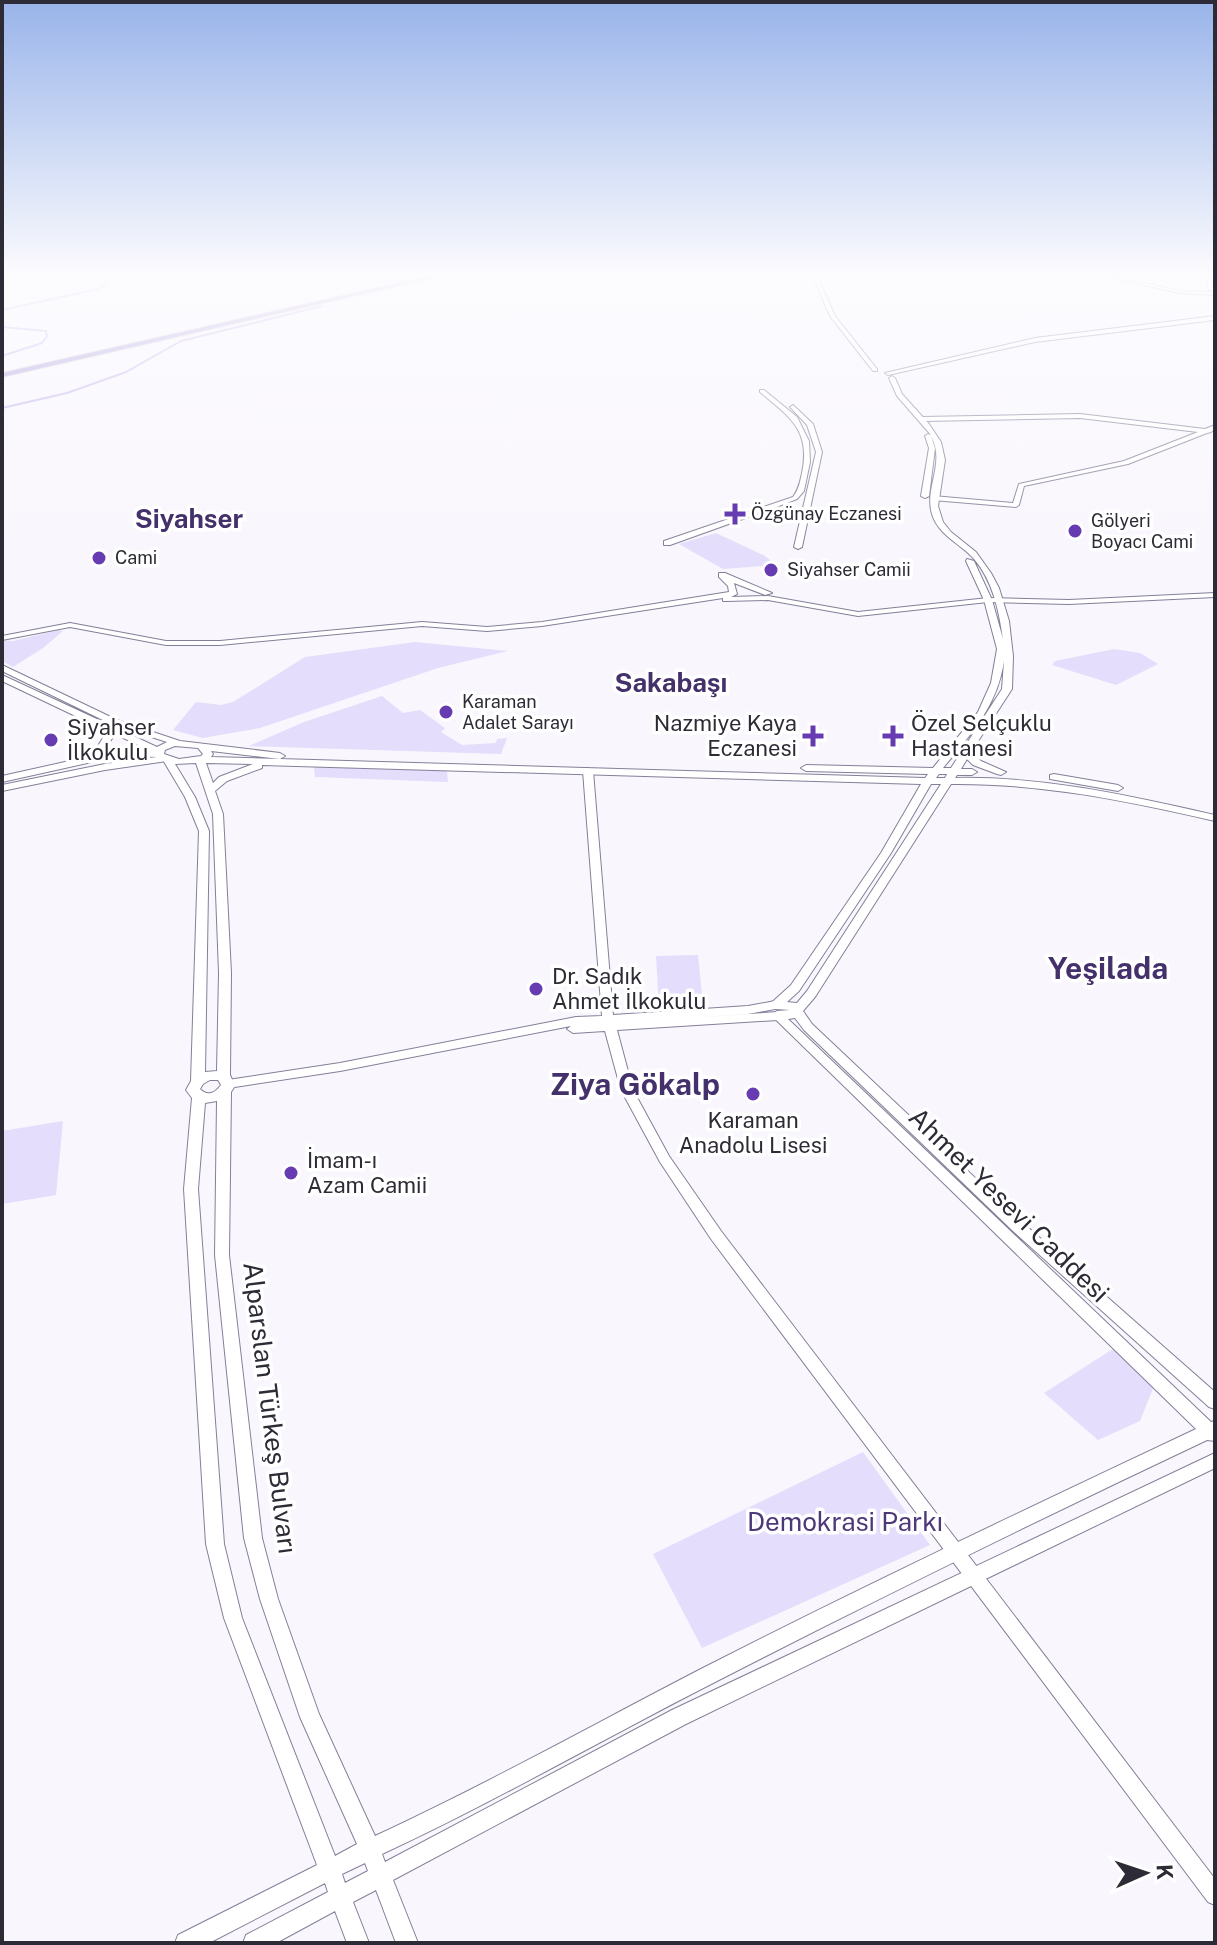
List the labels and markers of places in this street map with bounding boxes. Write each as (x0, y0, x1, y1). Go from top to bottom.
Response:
place label: Özgünay Eczanesi (751, 502, 902, 524)
marker: Özgünay Eczanesi (726, 505, 744, 523)
place label: Gölyeri Boyacı Cami (1091, 510, 1193, 552)
marker: Gölyeri Boyacı Cami (1066, 522, 1084, 540)
place label: Cami (115, 547, 157, 568)
marker: Cami (90, 549, 108, 567)
place label: Siyahser Camii (787, 559, 911, 580)
marker: Siyahser Camii (762, 561, 780, 579)
place label: Karaman Adalet Sarayı (462, 691, 574, 733)
marker: Karaman Adalet Sarayı (437, 703, 455, 721)
place label: Özel Selçuklu Hastanesi (911, 709, 1052, 761)
place label: Nazmiye Kaya Eczanesi (654, 710, 797, 761)
place label: Siyahser İlkokulu (67, 714, 156, 765)
marker: Özel Selçuklu Hastanesi (882, 725, 904, 747)
marker: Nazmiye Kaya Eczanesi (804, 727, 822, 745)
marker: Siyahser İlkokulu (42, 731, 60, 749)
place label: Dr. Sadık Ahmet İlkokulu (552, 963, 706, 1014)
marker: Dr. Sadık Ahmet İlkokulu (527, 980, 545, 998)
marker: Karaman Anadolu Lisesi (744, 1085, 762, 1103)
place label: Karaman Anadolu Lisesi (679, 1107, 827, 1158)
place label: İmam-ı Azam Camii (307, 1146, 427, 1198)
marker: İmam-ı Azam Camii (282, 1164, 300, 1182)

